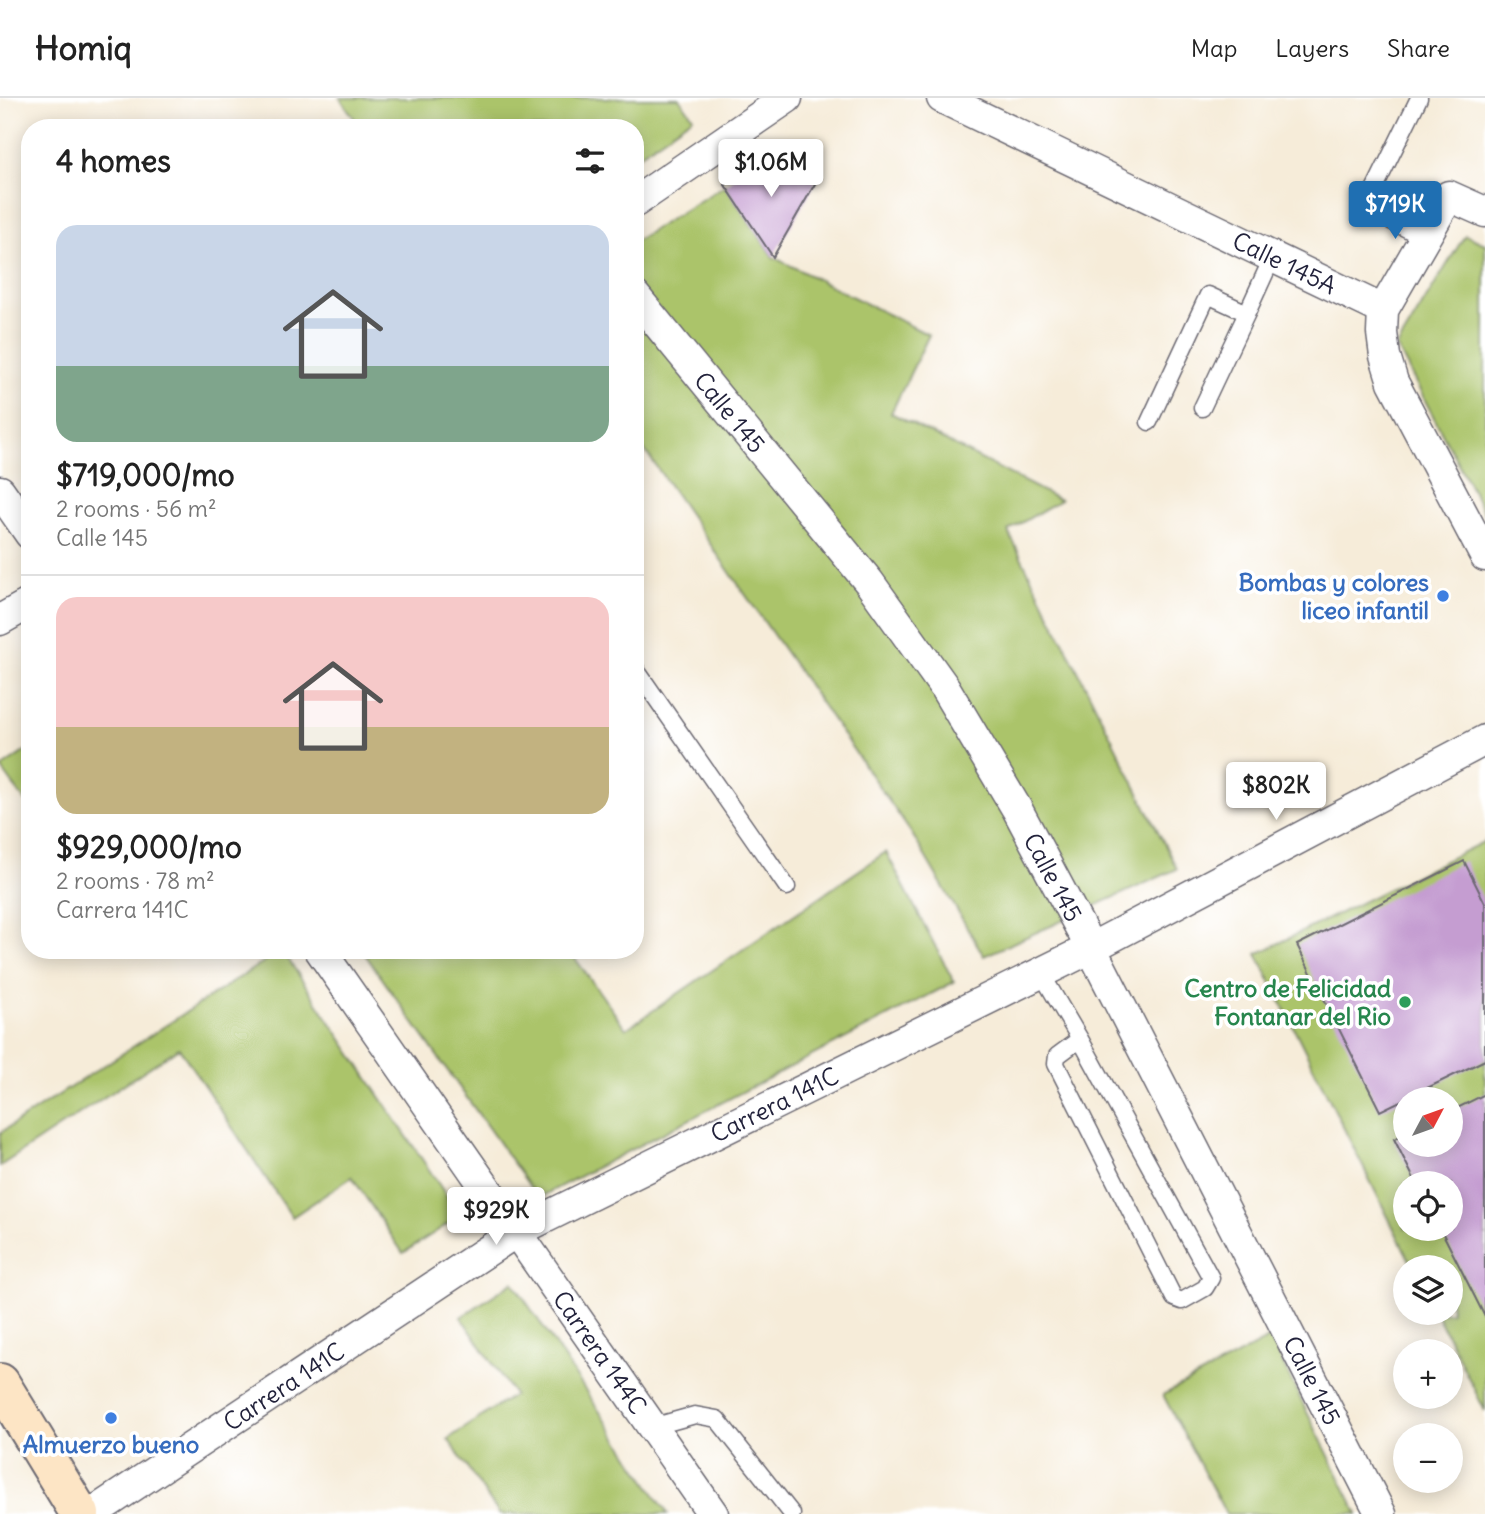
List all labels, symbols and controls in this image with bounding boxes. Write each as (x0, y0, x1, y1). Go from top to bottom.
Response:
text: Homiq (35, 27, 132, 69)
text: Map (1191, 33, 1237, 63)
text: Layers (1275, 33, 1349, 63)
text: Share (1387, 33, 1450, 63)
pin: $1.06M (714, 140, 828, 199)
text: 4 homes (56, 142, 171, 180)
icon: filters (571, 142, 609, 180)
text: $1.06M (734, 147, 808, 176)
pin: $719K (1346, 181, 1444, 241)
text: $719K (1365, 189, 1425, 218)
street label: Calle 145A (1228, 225, 1341, 300)
icon: home (270, 271, 396, 397)
street label: Calle 145 (688, 365, 772, 459)
text: $719,000/mo (56, 456, 235, 494)
text: 2 rooms · 56 m² (56, 494, 217, 523)
text: Calle 145 (56, 523, 148, 552)
place label: Bombas y colores liceo infantil (1239, 567, 1429, 625)
marker: Bombas y colores liceo infantil (1435, 588, 1451, 604)
icon: home (270, 643, 396, 769)
pin: $802K (1227, 762, 1325, 822)
text: $802K (1242, 770, 1310, 799)
text: $929,000/mo (56, 828, 242, 866)
street label: Calle 145 (1018, 828, 1089, 927)
text: 2 rooms · 78 m² (56, 866, 215, 895)
text: Carrera 141C (56, 895, 189, 924)
place label: Centro de Felicidad Fontanar del Rio (1184, 973, 1391, 1031)
marker: Centro de Felicidad Fontanar del Rio (1397, 994, 1413, 1010)
street label: Carrera 141C (705, 1060, 843, 1149)
north arrow (1393, 1087, 1463, 1157)
map controls (1393, 1087, 1463, 1493)
button: locate (1393, 1171, 1463, 1241)
pin: $929K (447, 1188, 545, 1247)
text: $929K (463, 1195, 529, 1224)
button: layers (1393, 1255, 1463, 1325)
street label: Carrera 144C (547, 1285, 653, 1419)
street label: Calle 145 (1277, 1331, 1348, 1430)
street label: Carrera 141C (217, 1335, 350, 1437)
button: + (1393, 1339, 1463, 1409)
marker: Almuerzo bueno (103, 1410, 119, 1426)
button: − (1393, 1423, 1463, 1493)
place label: Almuerzo bueno (23, 1429, 199, 1459)

